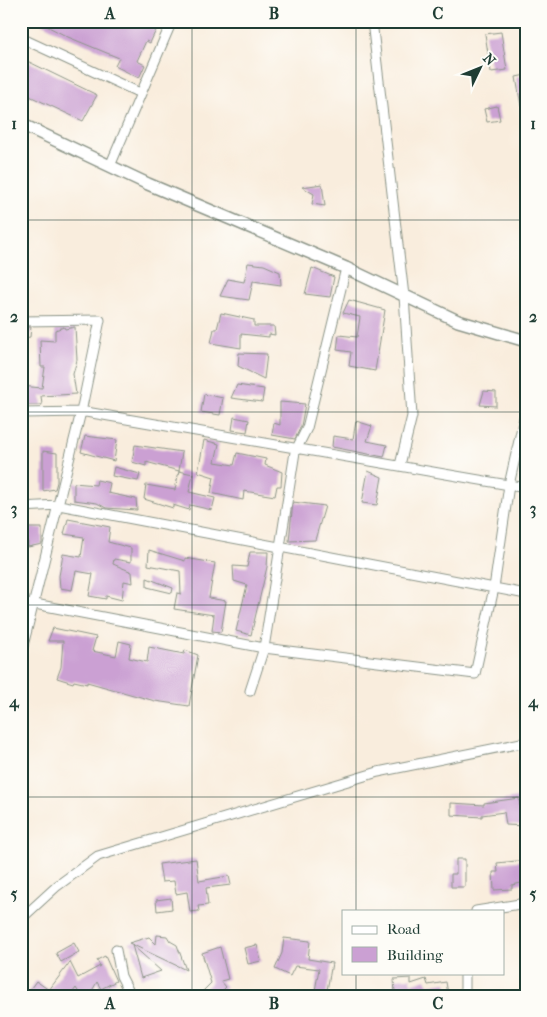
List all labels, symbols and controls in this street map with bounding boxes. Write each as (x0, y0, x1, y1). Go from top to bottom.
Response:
text: A (104, 4, 116, 23)
text: B (269, 4, 279, 23)
text: C (433, 4, 444, 23)
north arrow (454, 42, 504, 92)
text: N (479, 50, 499, 69)
text: 1 (11, 114, 17, 133)
text: 1 (530, 114, 536, 133)
text: 2 (10, 307, 18, 326)
text: 2 (529, 307, 537, 326)
text: 3 (11, 499, 17, 519)
text: 3 (530, 499, 536, 519)
text: 4 (8, 692, 20, 712)
text: 4 (527, 692, 539, 712)
text: 5 (11, 884, 18, 903)
text: 5 (530, 884, 537, 903)
legend (342, 910, 504, 974)
text: Road (387, 920, 421, 938)
text: Building (387, 946, 444, 964)
text: A (104, 994, 116, 1013)
text: B (269, 994, 279, 1013)
text: C (433, 994, 444, 1013)

